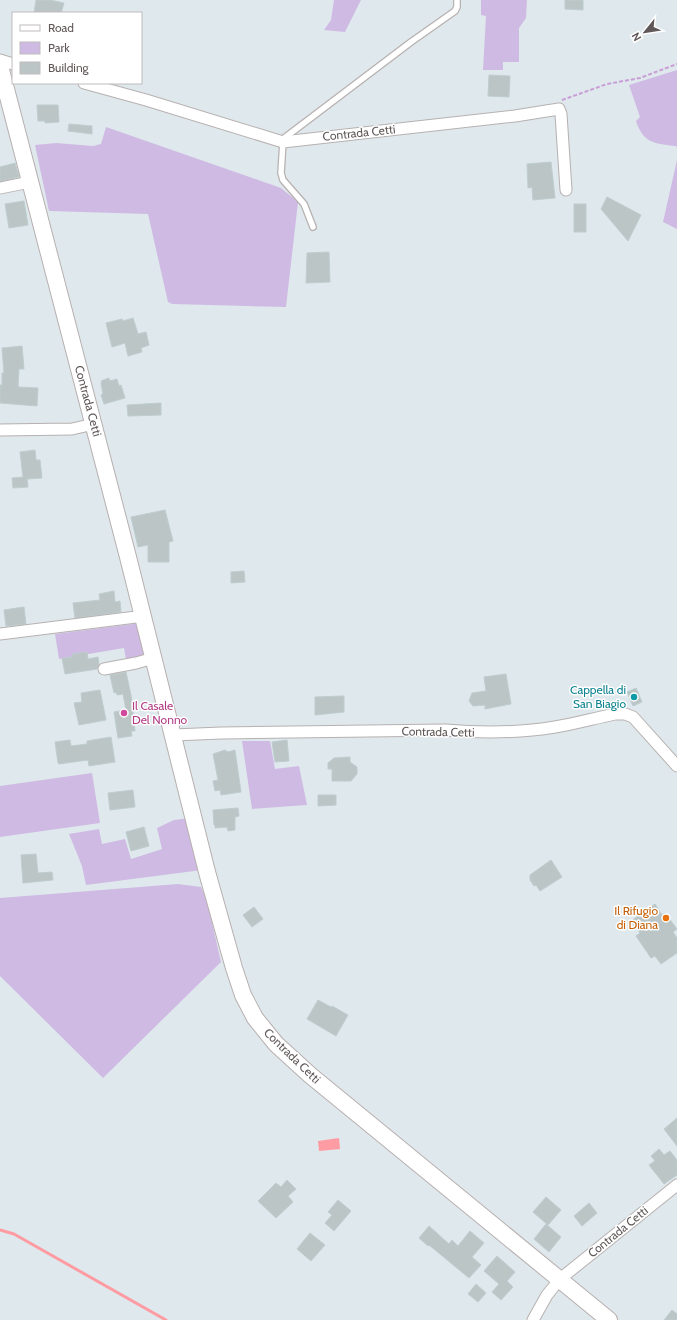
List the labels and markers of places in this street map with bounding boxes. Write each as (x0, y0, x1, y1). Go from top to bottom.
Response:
place label: Cappella di San Biagio (570, 682, 626, 711)
marker: Cappella di San Biagio (629, 692, 639, 702)
place label: Il Casale Del Nonno (132, 698, 188, 727)
marker: Il Casale Del Nonno (119, 708, 129, 718)
place label: Il Rifugio di Diana (614, 903, 658, 932)
marker: Il Rifugio di Diana (661, 913, 671, 923)

